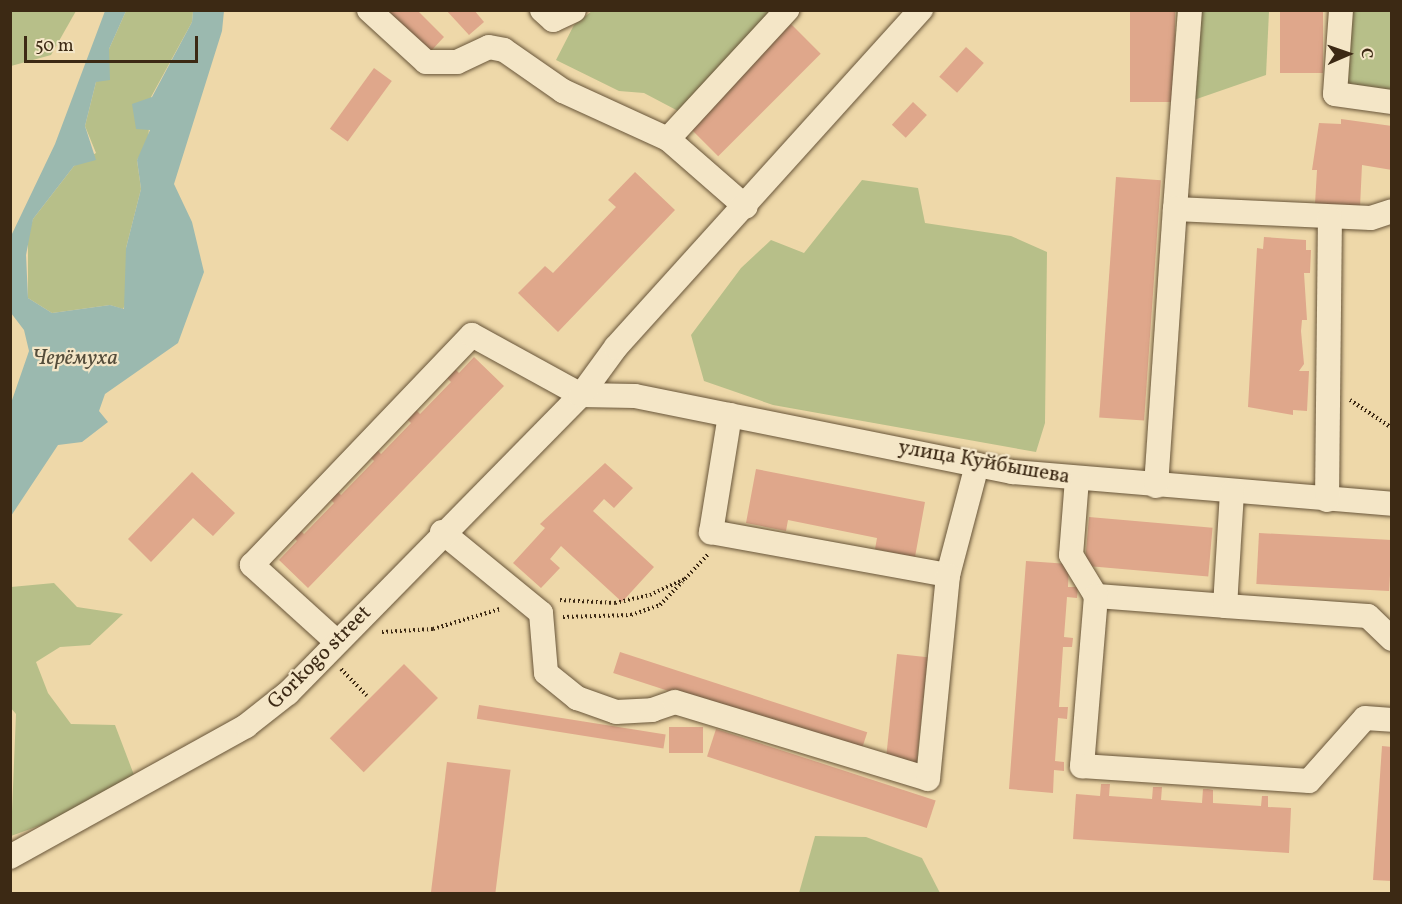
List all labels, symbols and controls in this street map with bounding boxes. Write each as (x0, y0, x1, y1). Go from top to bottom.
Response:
scale bar (27, 24, 201, 62)
north arrow (1318, 24, 1378, 84)
text: 50 m (35, 34, 74, 59)
text: С (1355, 48, 1377, 59)
water label: Черёмуха (32, 346, 118, 372)
street label: улица Куйбышева (896, 435, 1072, 491)
street label: Gorkogo street (263, 601, 377, 715)

